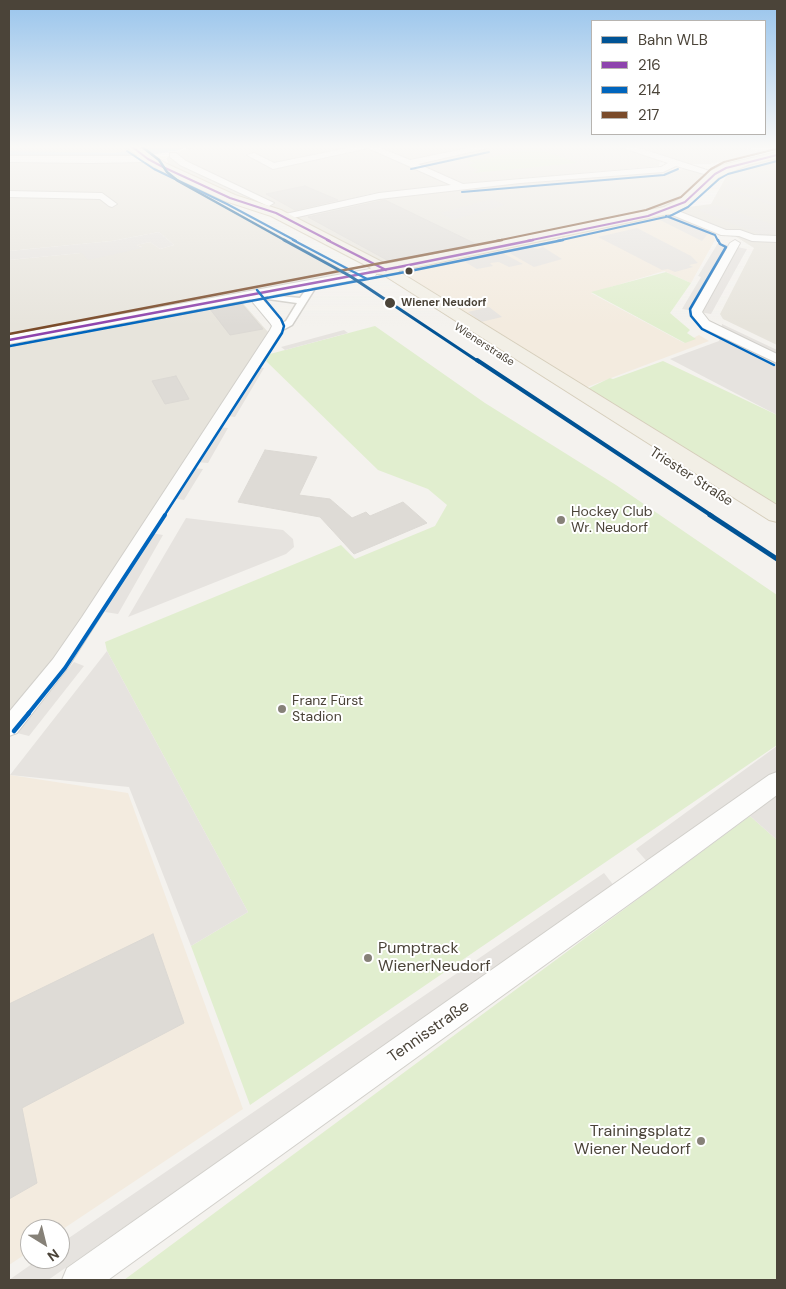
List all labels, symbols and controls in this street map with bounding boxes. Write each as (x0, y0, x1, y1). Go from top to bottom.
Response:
legend (591, 20, 766, 135)
text: Bahn WLB (638, 30, 708, 50)
text: 216 (638, 55, 661, 75)
text: 214 (638, 80, 660, 100)
text: 217 (638, 105, 659, 125)
unlabelled marker (404, 266, 414, 276)
marker: Wiener Neudorf (383, 296, 397, 310)
place label: Wiener Neudorf (401, 296, 486, 310)
street label: Wienerstraße (451, 321, 517, 369)
street label: Triester Straße (646, 444, 736, 510)
place label: Hockey Club Wr. Neudorf (571, 504, 653, 536)
marker: Hockey Club Wr. Neudorf (555, 514, 567, 526)
place label: Franz Fürst Stadion (292, 693, 363, 726)
marker: Franz Fürst Stadion (276, 703, 288, 715)
place label: Pumptrack WienerNeudorf (378, 939, 491, 977)
marker: Pumptrack WienerNeudorf (362, 952, 374, 964)
street label: Tennisstraße (385, 997, 473, 1067)
place label: Trainingsplatz Wiener Neudorf (574, 1122, 691, 1160)
marker: Trainingsplatz Wiener Neudorf (695, 1135, 707, 1147)
north arrow (20, 1219, 70, 1269)
text: N (44, 1245, 63, 1266)

